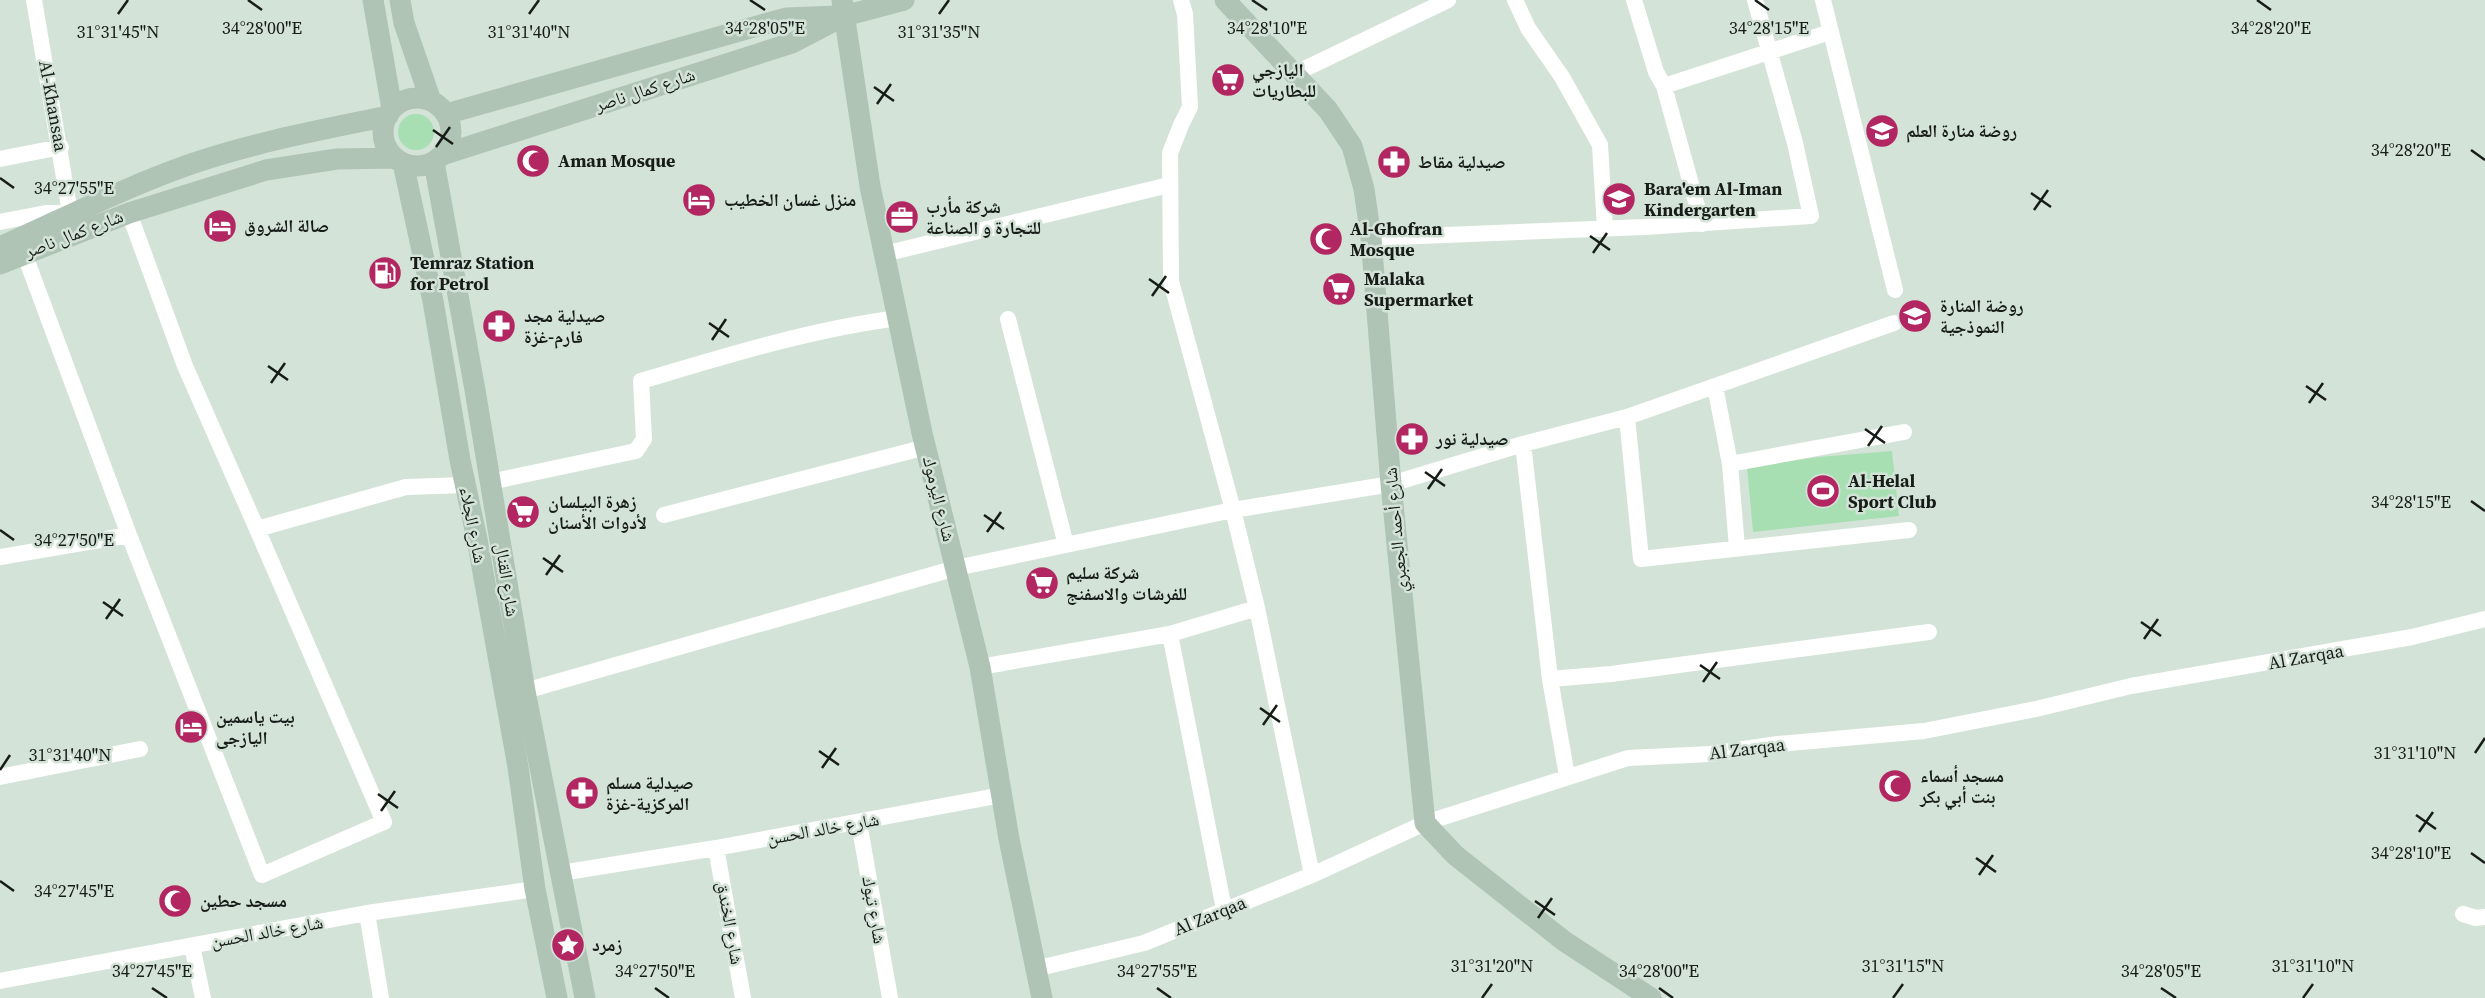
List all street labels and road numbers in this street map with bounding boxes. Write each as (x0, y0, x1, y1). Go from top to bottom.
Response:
street label: Al-Khansaa (33, 59, 74, 154)
street label: شارع كمال ناصر (591, 62, 698, 118)
street label: شارع كمال ناصر (20, 203, 127, 264)
street label: شارع اليرموك (917, 454, 962, 544)
street label: شارع أحمد الجعبري (1378, 466, 1416, 594)
street label: شارع الجلاء (454, 485, 493, 565)
street label: شارع القنال (489, 541, 526, 618)
street label: Al Zarqaa (2266, 637, 2346, 675)
street label: Al Zarqaa (1708, 731, 1787, 766)
street label: شارع خالد الحسن (765, 806, 881, 851)
street label: شارع تبوك (856, 874, 893, 946)
street label: شارع الخندق (711, 879, 750, 966)
street label: Al Zarqaa (1170, 889, 1251, 941)
street label: شارع خالد الحسن (209, 909, 325, 954)

